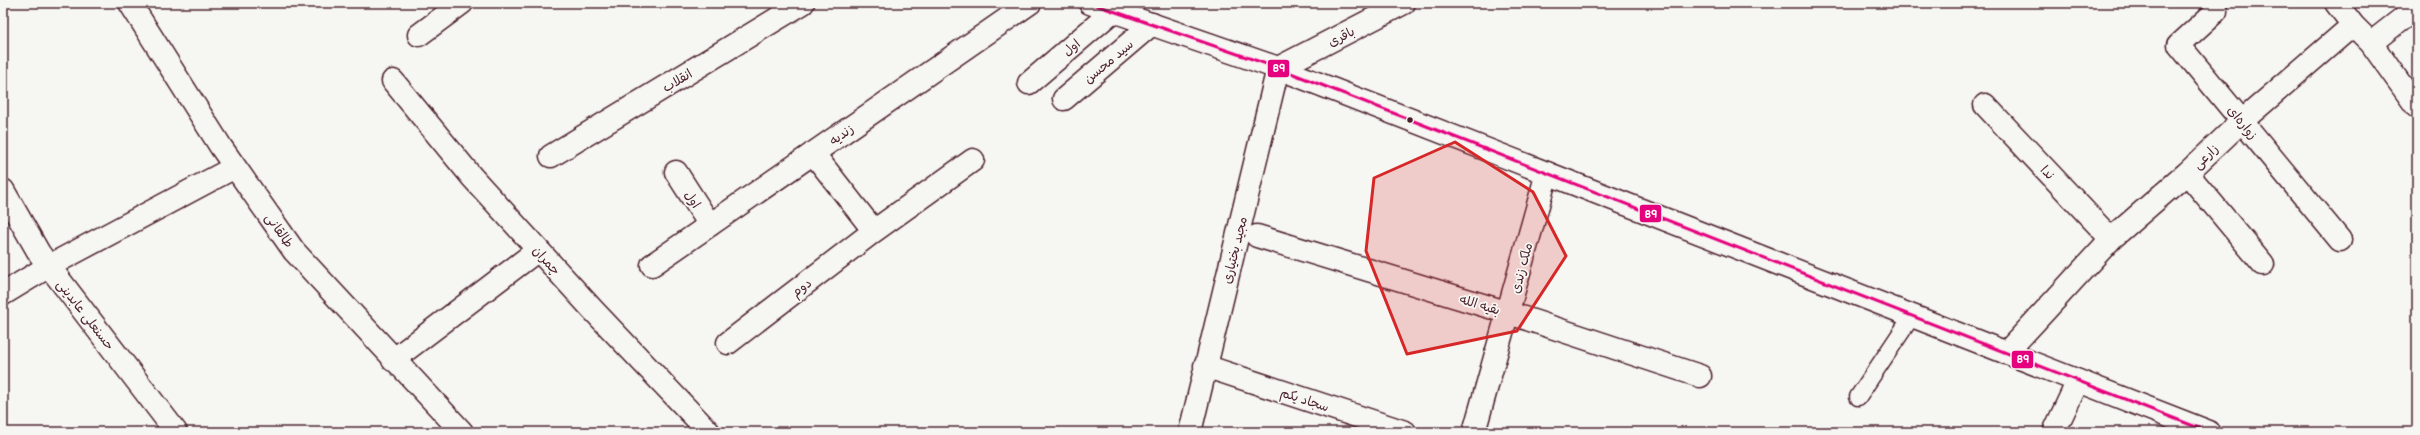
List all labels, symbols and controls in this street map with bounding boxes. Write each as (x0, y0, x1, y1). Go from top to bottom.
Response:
street label: باقری (1325, 23, 1358, 50)
street label: اول (1060, 36, 1084, 60)
street label: سید محسن (1081, 36, 1137, 87)
line badge: 89 (1267, 59, 1290, 78)
text: 89 (1272, 62, 1286, 75)
street label: انقلاب (660, 66, 695, 96)
street label: زواره‌ای (2223, 103, 2261, 143)
unlabelled marker (1405, 115, 1415, 125)
street label: زندیه (826, 121, 857, 149)
street label: زارعی (2190, 141, 2222, 173)
street label: ندا (2037, 162, 2058, 183)
street label: اول (681, 188, 704, 211)
line badge: 89 (1639, 204, 1662, 223)
text: 89 (1644, 208, 1658, 221)
street label: طالقانی (261, 210, 297, 252)
street label: مجید بختیاری (1219, 215, 1251, 285)
street label: ملک زندی (1508, 241, 1536, 295)
street label: چمران (529, 243, 564, 279)
street label: دوم (788, 275, 816, 302)
street label: حسنعلی عابدینی (52, 277, 117, 353)
street label: بقیه الله (1457, 291, 1502, 319)
line badge: 89 (2011, 350, 2034, 369)
text: 89 (2016, 353, 2030, 366)
street label: سجاد یکم (1278, 385, 1331, 417)

